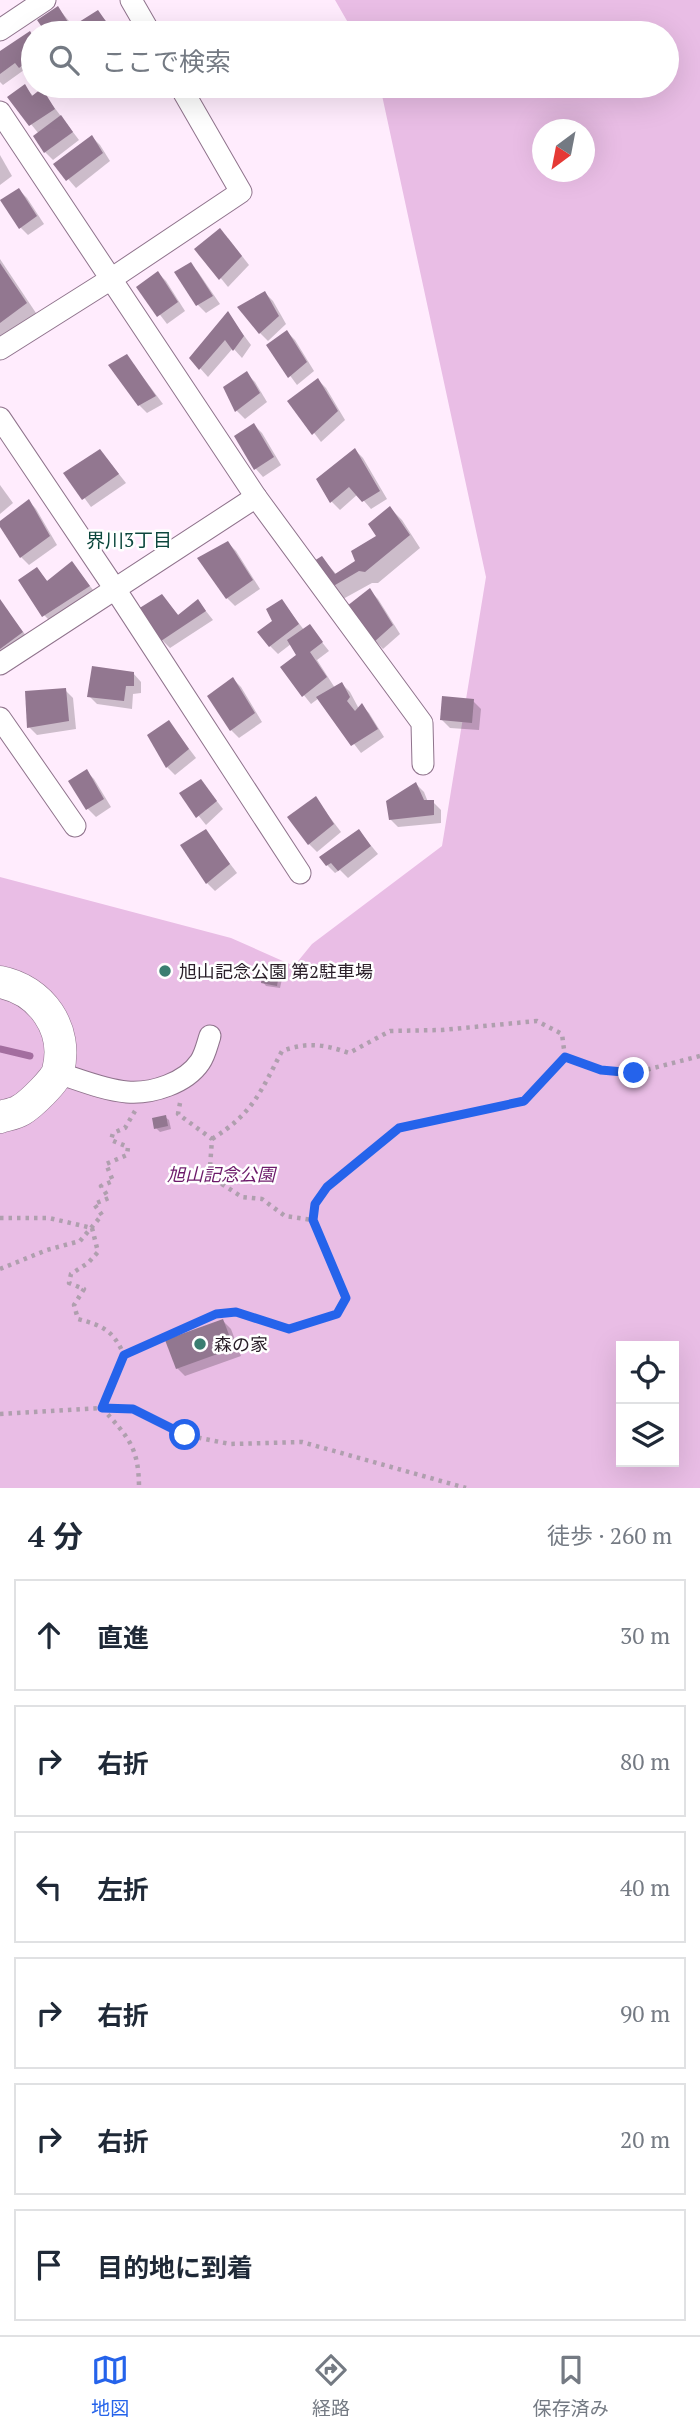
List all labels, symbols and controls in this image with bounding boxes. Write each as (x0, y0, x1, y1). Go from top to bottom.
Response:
search box (21, 21, 679, 98)
icon: search (45, 41, 83, 79)
text: ここで検索 (101, 44, 231, 78)
north arrow (532, 119, 595, 182)
district label: 界川3丁目 (86, 527, 172, 552)
place label: 旭山記念公園 第2駐車場 (179, 959, 373, 983)
marker: 旭山記念公園 第2駐車場 (157, 963, 173, 979)
route end (618, 1057, 649, 1088)
park label: 旭山記念公園 (167, 1162, 278, 1186)
place label: 森の家 (214, 1332, 268, 1356)
marker: 森の家 (192, 1336, 208, 1352)
map controls (616, 1341, 679, 1467)
button: locate (616, 1341, 679, 1404)
button: layers (616, 1404, 679, 1467)
route start (169, 1419, 200, 1450)
text: 4 分 (28, 1516, 83, 1556)
text: 徒歩 · 260 m (547, 1520, 672, 1551)
icon: ahead (30, 1616, 68, 1654)
text: 直進 (97, 1620, 149, 1654)
text: 30 m (620, 1620, 670, 1651)
icon: right (30, 1742, 68, 1780)
text: 右折 (97, 1746, 149, 1780)
text: 80 m (620, 1746, 670, 1777)
icon: left (30, 1868, 68, 1906)
text: 左折 (97, 1872, 149, 1906)
text: 40 m (620, 1872, 670, 1903)
icon: right (30, 1994, 68, 2032)
text: 右折 (97, 1998, 149, 2032)
text: 90 m (620, 1998, 670, 2029)
icon: right (30, 2120, 68, 2158)
text: 右折 (97, 2124, 149, 2158)
text: 20 m (620, 2124, 670, 2155)
icon: arrive (30, 2246, 68, 2284)
text: 目的地に到着 (97, 2250, 253, 2284)
tab: 地図 (91, 2351, 129, 2420)
tab: 経路 (312, 2351, 350, 2420)
tab: 保存済み (533, 2351, 609, 2420)

